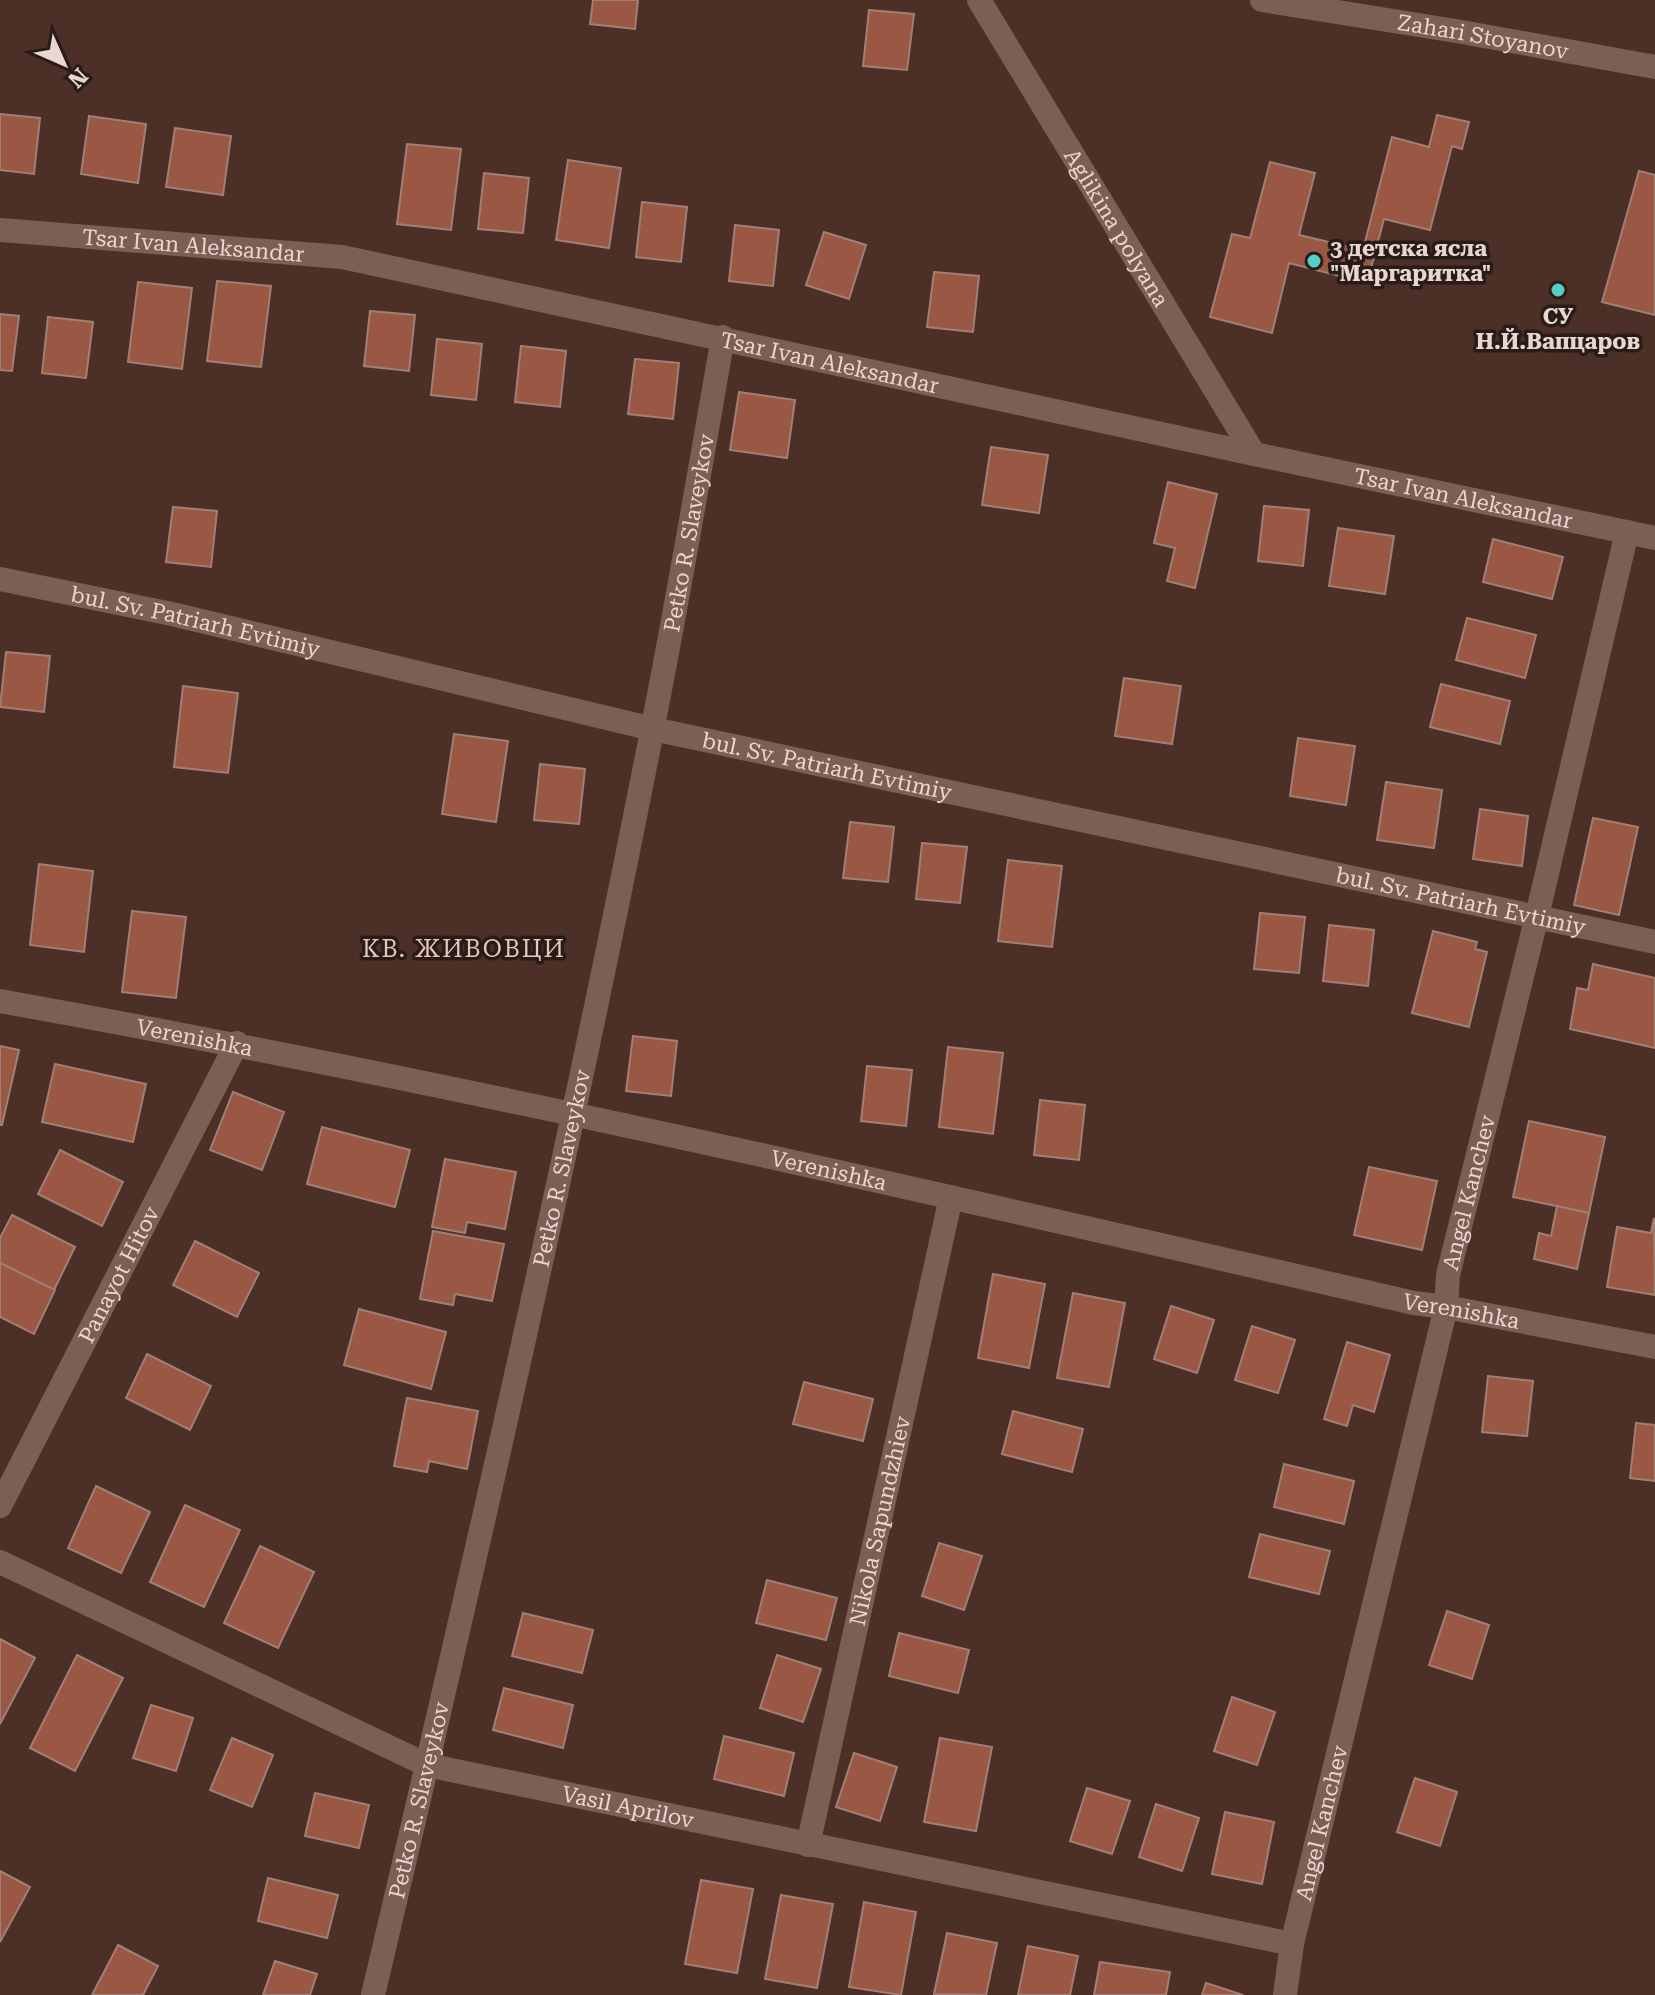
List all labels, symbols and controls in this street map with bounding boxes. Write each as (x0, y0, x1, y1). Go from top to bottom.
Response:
street label: Zahari Stoyanov (1396, 9, 1571, 64)
north arrow (24, 24, 104, 104)
text: N (63, 63, 93, 93)
street label: Aglikina polyana (1059, 144, 1174, 311)
street label: Tsar Ivan Aleksandar (82, 224, 305, 266)
place label: 3 детска ясла "Маргаритка" (1330, 236, 1491, 286)
marker: 3 детска ясла "Маргаритка" (1305, 252, 1323, 270)
marker: СУ Н.Й.Вапцаров (1549, 281, 1567, 299)
place label: СУ Н.Й.Вапцаров (1476, 304, 1640, 354)
street label: Tsar Ivan Aleksandar (718, 327, 941, 398)
street label: Petko R. Slaveykov (659, 432, 719, 634)
street label: Tsar Ivan Aleksandar (1352, 463, 1575, 533)
street label: bul. Sv. Patriarh Evtimiy (69, 581, 323, 661)
street label: bul. Sv. Patriarh Evtimiy (700, 727, 954, 805)
street label: bul. Sv. Patriarh Evtimiy (1334, 862, 1588, 939)
district label: КВ. ЖИВОВЦИ (362, 935, 566, 963)
street label: Verenishka (134, 1014, 255, 1061)
street label: Petko R. Slaveykov (528, 1067, 595, 1269)
street label: Angel Kanchev (1437, 1112, 1500, 1272)
street label: Verenishka (769, 1145, 889, 1195)
street label: Panayot Hitov (73, 1202, 164, 1347)
street label: Verenishka (1400, 1288, 1522, 1333)
street label: Nikola Sapundzhiev (844, 1413, 915, 1628)
street label: Petko R. Slaveykov (384, 1699, 454, 1901)
street label: Angel Kanchev (1290, 1743, 1352, 1903)
street label: Vasil Aprilov (560, 1781, 696, 1832)

